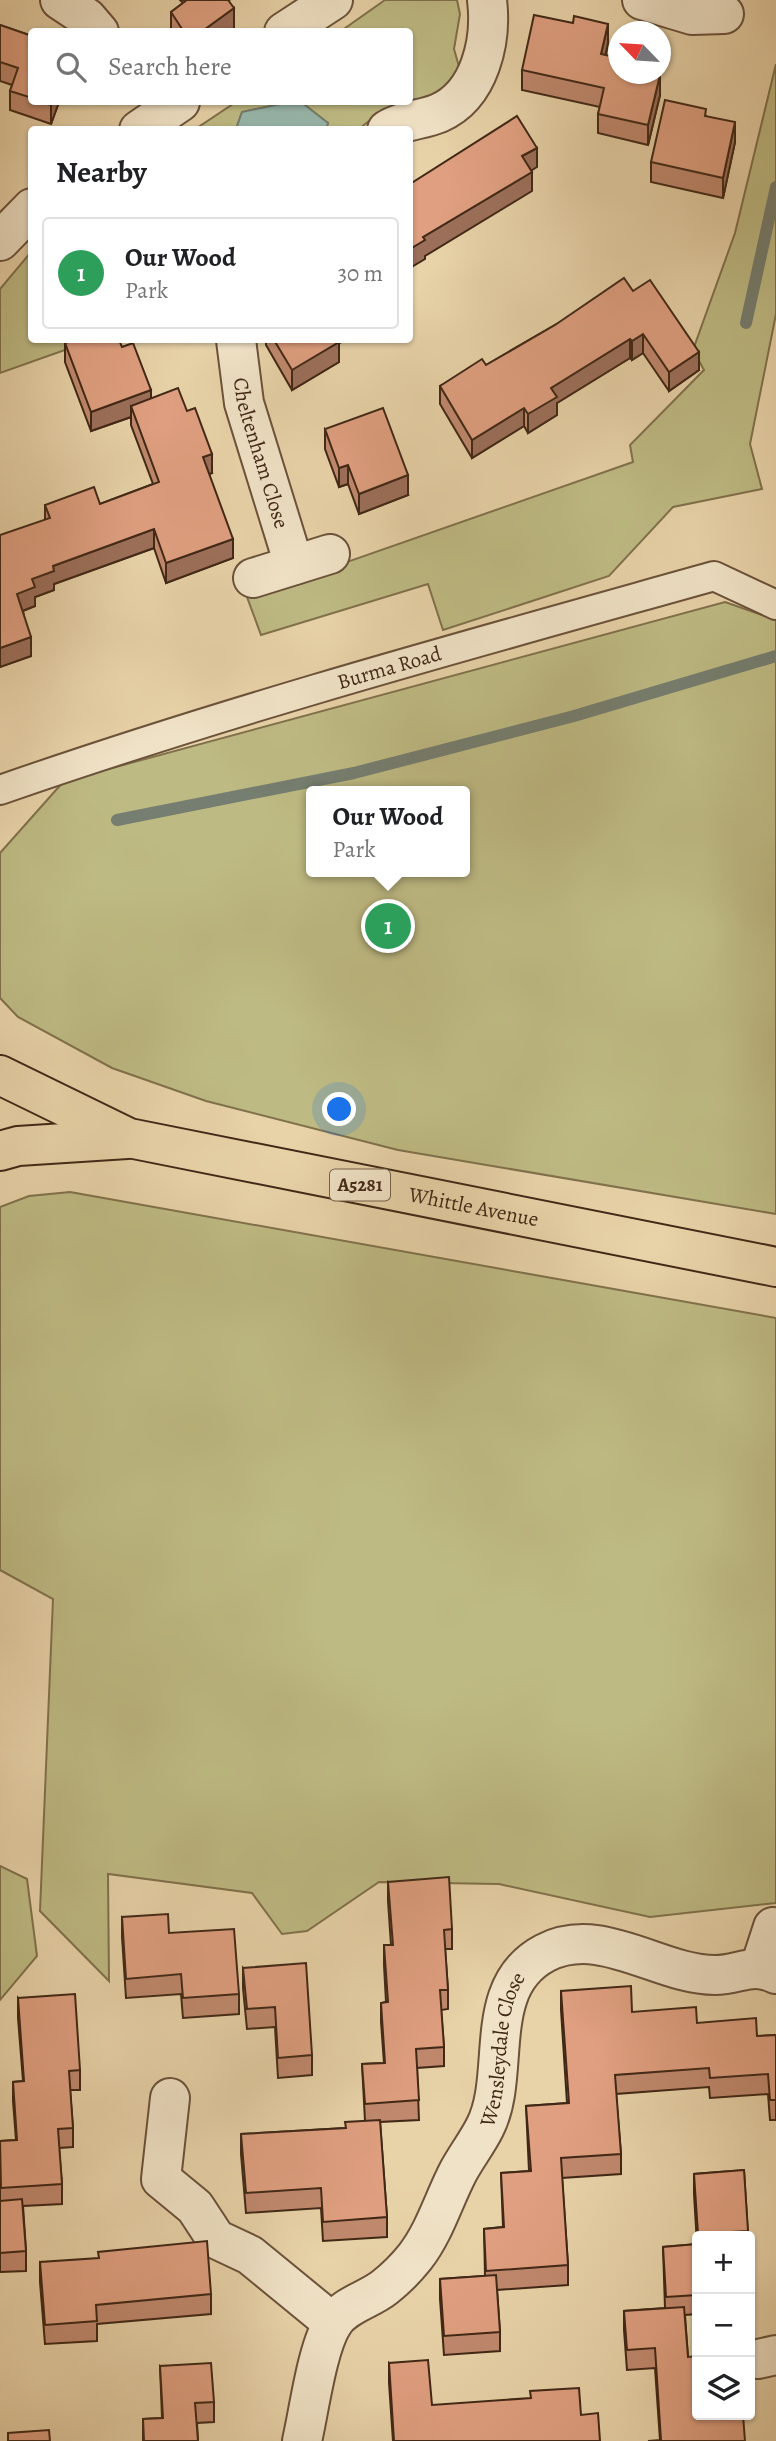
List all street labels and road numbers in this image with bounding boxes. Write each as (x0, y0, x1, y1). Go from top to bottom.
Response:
street label: Cheltenham Close (227, 376, 296, 532)
street label: Burma Road (334, 639, 445, 696)
road number: A5281 (330, 1170, 390, 1200)
street label: Whittle Avenue (405, 1180, 541, 1233)
street label: Wensleydale Close (473, 1966, 532, 2132)

